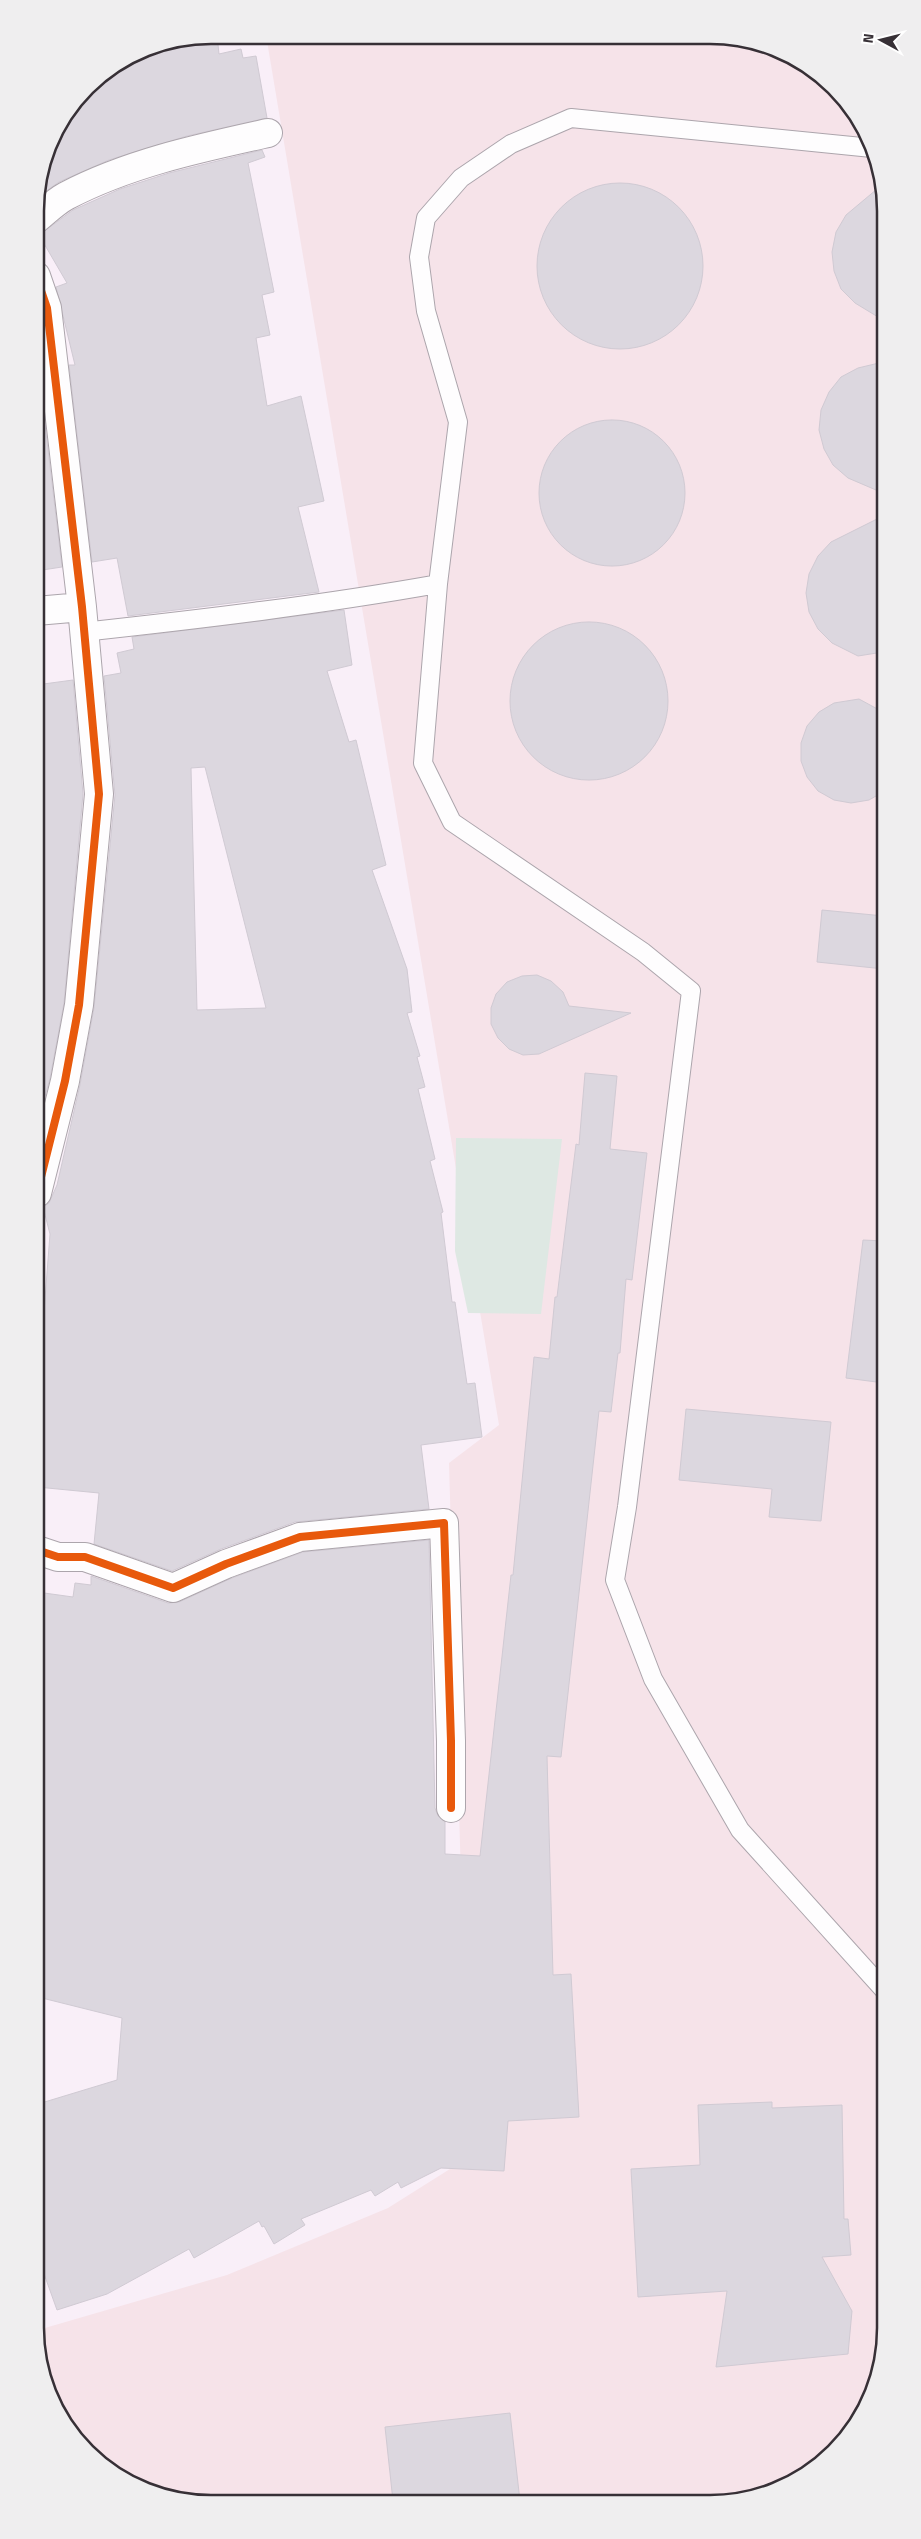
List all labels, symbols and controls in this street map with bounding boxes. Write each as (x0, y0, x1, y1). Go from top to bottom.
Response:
north arrow (856, 15, 906, 65)
text: N (857, 32, 879, 44)

